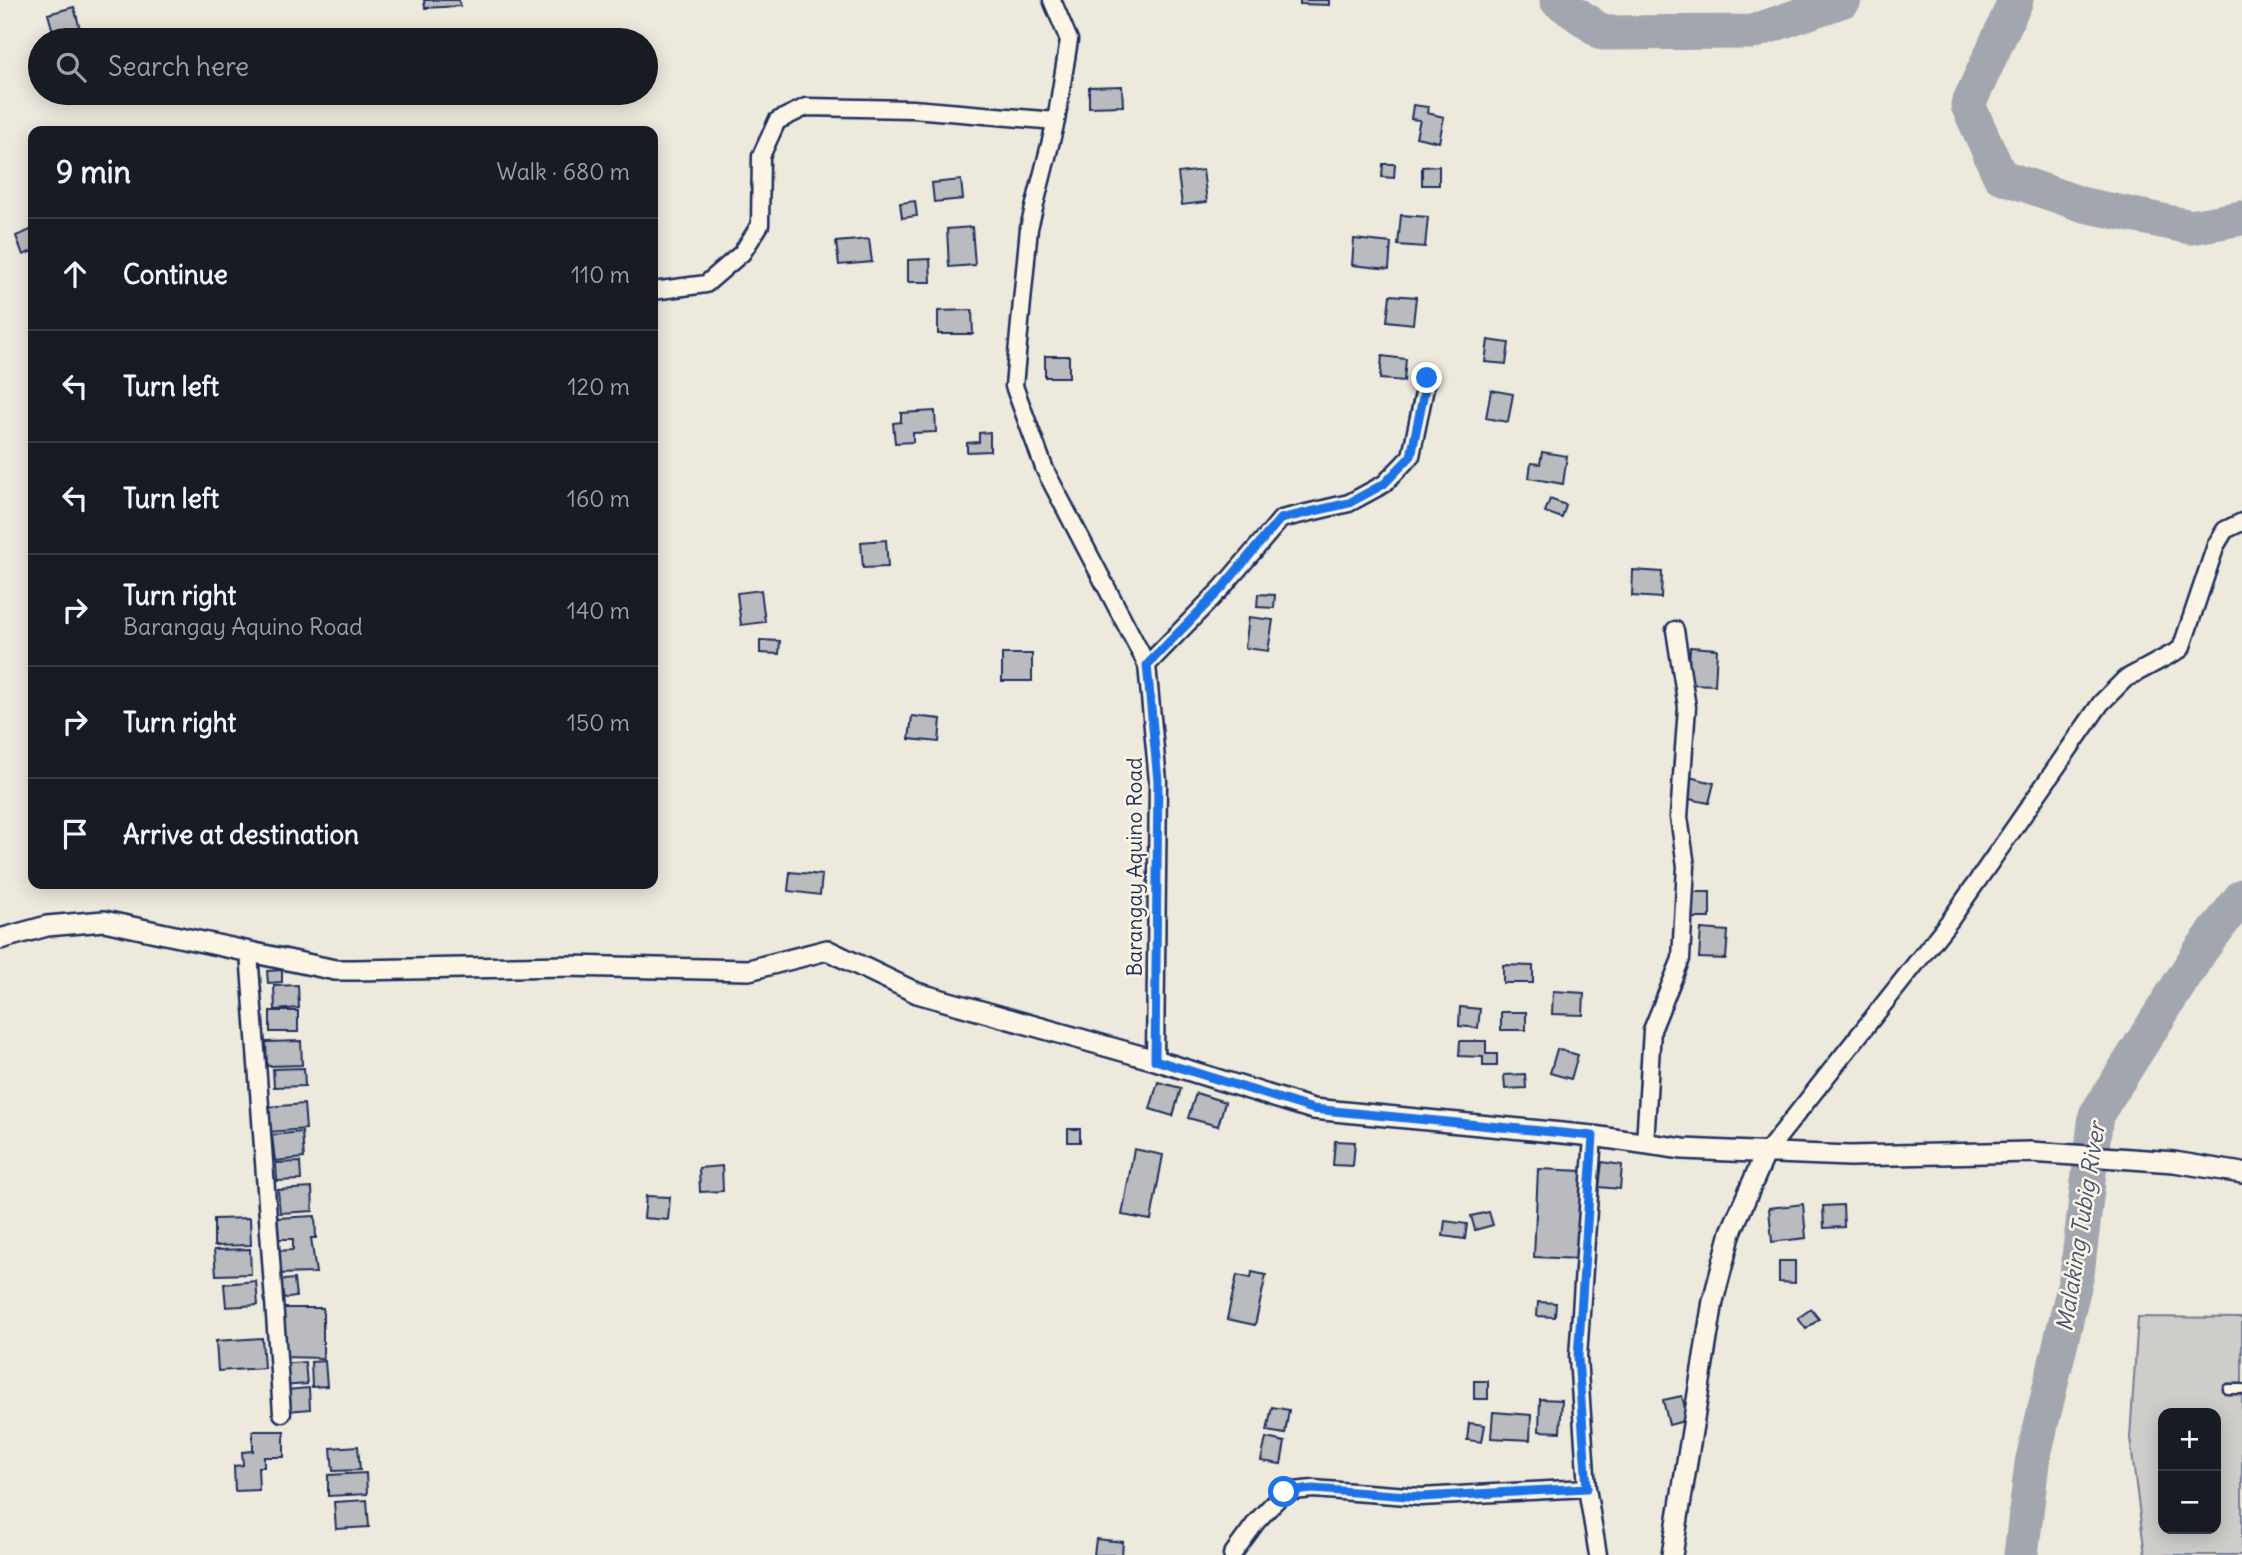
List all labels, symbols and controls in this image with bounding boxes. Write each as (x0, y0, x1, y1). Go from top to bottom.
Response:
search box (28, 28, 658, 105)
icon: search (52, 48, 90, 86)
text: Search here (108, 50, 249, 83)
text: 9 min (56, 153, 131, 191)
text: Walk · 680 m (496, 157, 630, 186)
icon: ahead (56, 255, 94, 293)
text: Continue (123, 258, 228, 291)
text: 110 m (571, 260, 630, 289)
route end (1411, 362, 1442, 393)
icon: left (56, 367, 94, 405)
text: Turn left (123, 370, 219, 403)
text: 120 m (567, 372, 630, 401)
icon: left (56, 479, 94, 517)
text: Turn left (123, 482, 219, 515)
text: 160 m (567, 484, 630, 513)
text: Turn right (123, 579, 236, 612)
icon: right (56, 591, 94, 629)
text: 140 m (567, 596, 630, 625)
text: Barangay Aquino Road (123, 612, 363, 641)
icon: right (56, 703, 94, 741)
text: Turn right (123, 706, 236, 739)
text: 150 m (567, 708, 630, 737)
street label: Barangay Aquino Road (1121, 757, 1148, 977)
icon: arrive (56, 815, 94, 853)
text: Arrive at destination (123, 818, 359, 851)
water label: Malaking Tubig River (2049, 1118, 2111, 1334)
map controls (2158, 1408, 2221, 1534)
button: + (2158, 1408, 2221, 1471)
button: − (2158, 1471, 2221, 1534)
route start (1268, 1476, 1299, 1507)

